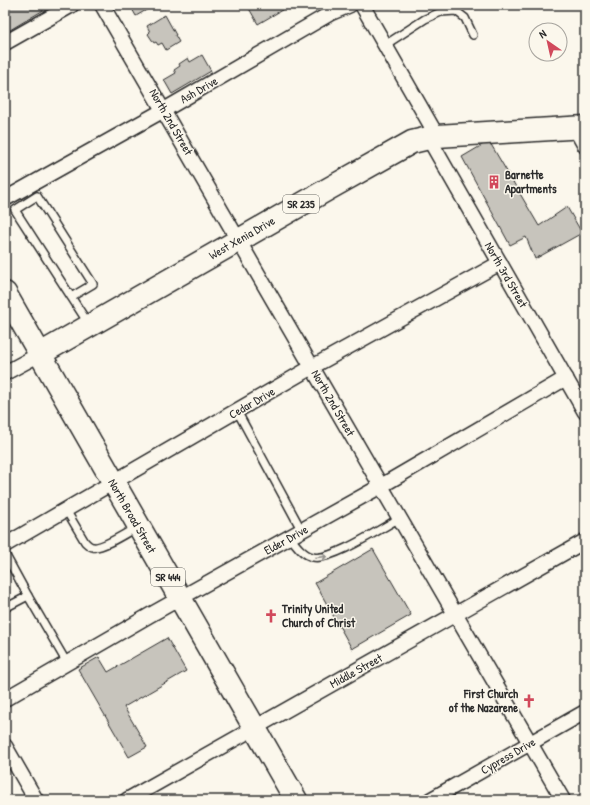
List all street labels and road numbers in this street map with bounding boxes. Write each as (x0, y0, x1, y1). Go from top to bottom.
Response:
street label: Ash Drive (177, 72, 221, 107)
street label: North 2nd Street (146, 85, 198, 159)
road number: SR 235 (283, 195, 319, 213)
street label: West Xenia Drive (206, 212, 278, 263)
street label: North 3rd Street (481, 239, 533, 311)
street label: North 2nd Street (308, 366, 360, 440)
street label: Cedar Drive (226, 382, 278, 423)
street label: North Broad Street (104, 475, 161, 557)
street label: Elder Drive (261, 520, 311, 559)
road number: SR 444 (151, 568, 185, 586)
street label: Middle Street (326, 649, 386, 692)
street label: Cypress Drive (477, 733, 539, 778)

